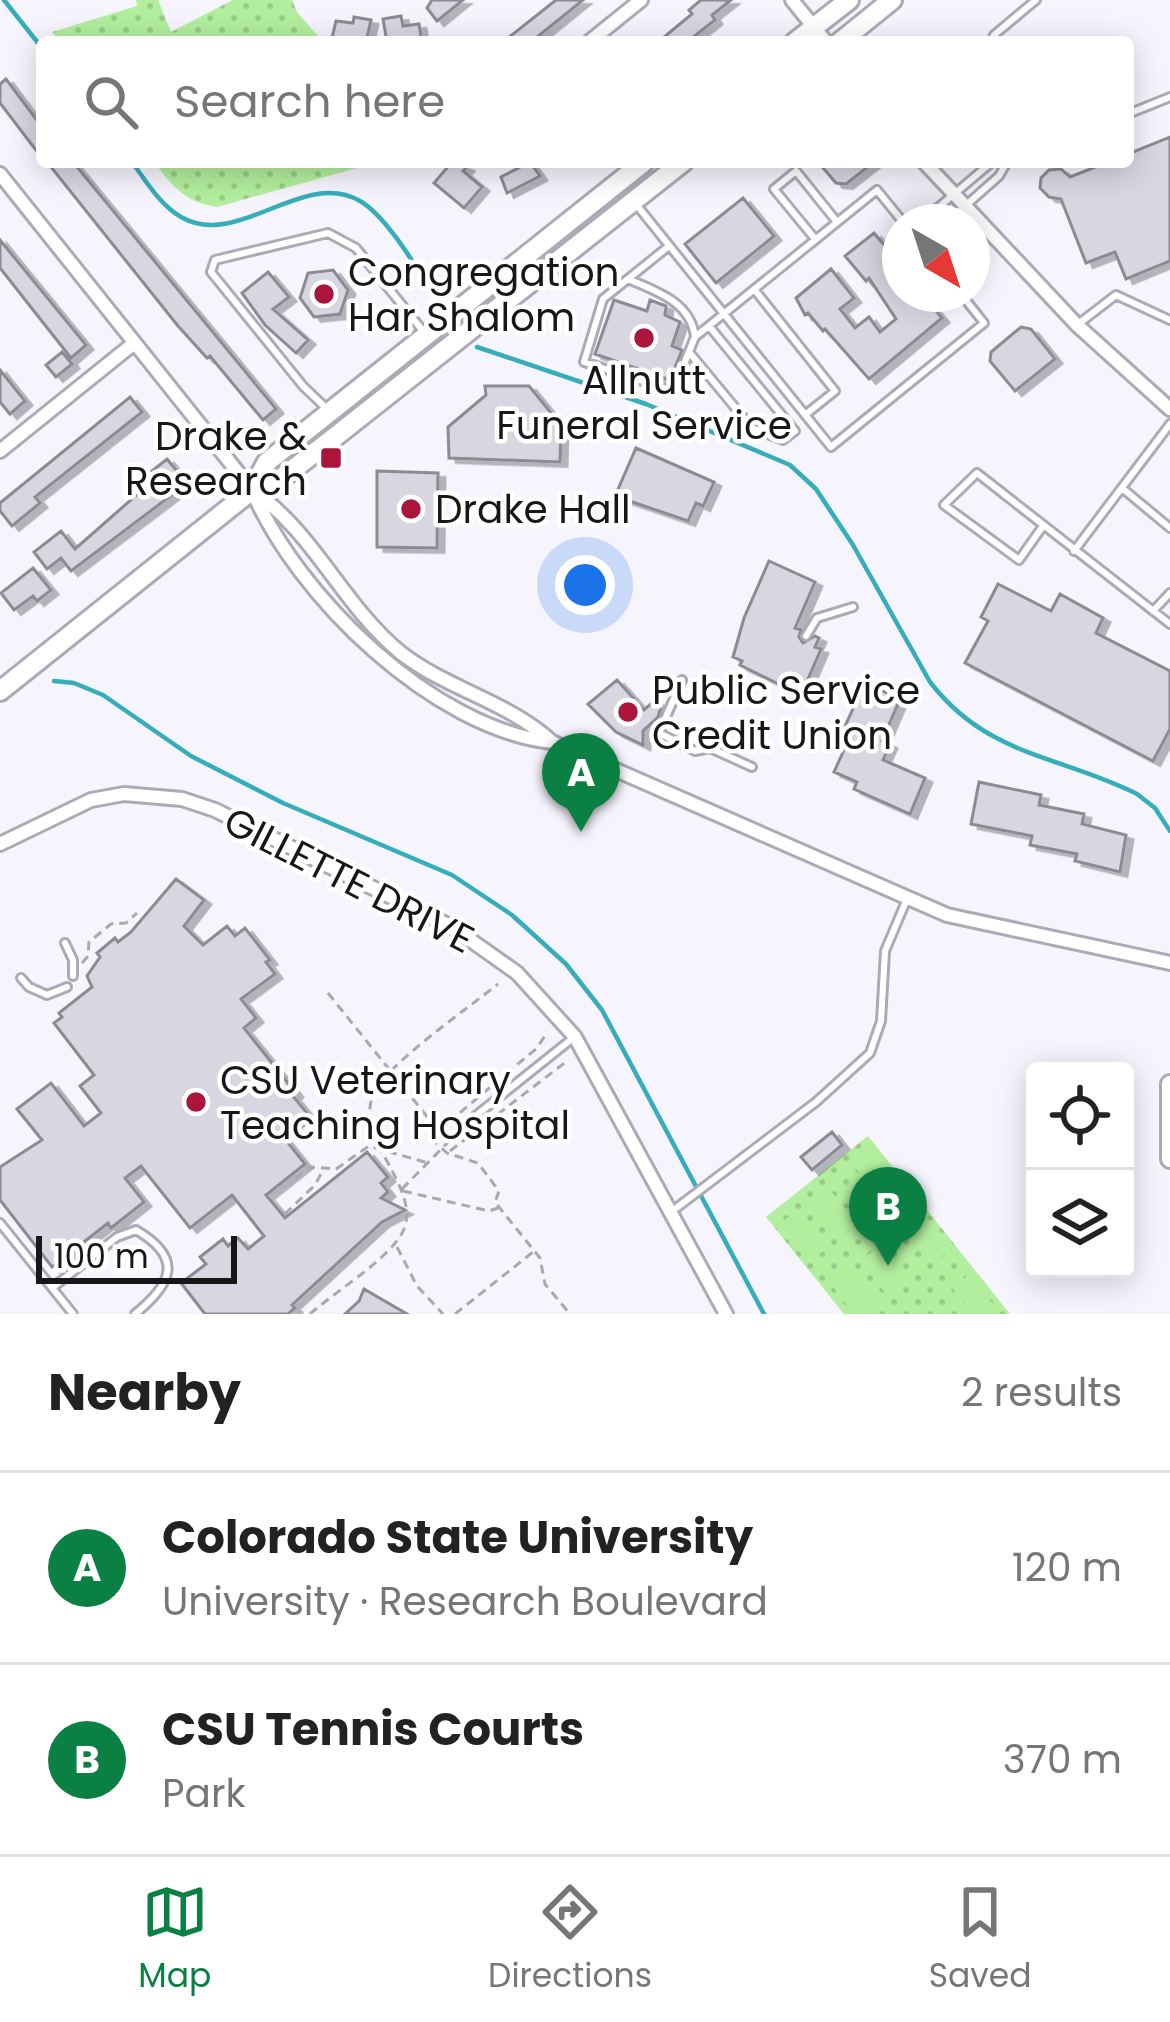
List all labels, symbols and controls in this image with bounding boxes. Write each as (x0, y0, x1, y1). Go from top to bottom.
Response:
search box (36, 36, 1134, 168)
icon: search (78, 69, 144, 135)
text: Search here (174, 70, 445, 133)
north arrow (882, 204, 990, 312)
place label: Congregation Har Shalom (348, 245, 620, 345)
marker: Congregation Har Shalom (311, 281, 337, 307)
marker: Allnutt Funeral Service (631, 325, 657, 351)
place label: Allnutt Funeral Service (496, 353, 792, 453)
place label: Drake & Research (125, 409, 307, 509)
marker: Drake & Research (318, 445, 344, 471)
place label: Drake Hall (435, 482, 631, 537)
marker: Drake Hall (398, 496, 424, 522)
your location (555, 555, 615, 615)
place label: Public Service Credit Union (652, 663, 920, 763)
marker: Public Service Credit Union (615, 699, 641, 725)
pin: A (542, 733, 620, 832)
street label: GILLETTE DRIVE (215, 793, 483, 967)
place label: CSU Veterinary Teaching Hospital (220, 1053, 570, 1153)
map controls (1026, 1062, 1134, 1278)
button: locate (1026, 1062, 1134, 1170)
marker: CSU Veterinary Teaching Hospital (183, 1089, 209, 1115)
pin: B (849, 1167, 927, 1266)
button: layers (1026, 1170, 1134, 1278)
scale bar (36, 1230, 237, 1283)
text: 100 m (54, 1233, 149, 1280)
text: Nearby (48, 1356, 241, 1428)
text: 2 results (961, 1365, 1122, 1420)
text: Colorado State University (162, 1506, 753, 1569)
text: A (73, 1540, 101, 1595)
text: 120 m (1012, 1540, 1122, 1595)
text: University · Research Boulevard (162, 1574, 768, 1629)
text: CSU Tennis Courts (162, 1698, 584, 1761)
text: B (74, 1732, 100, 1787)
text: 370 m (1003, 1732, 1122, 1787)
text: Park (162, 1766, 246, 1821)
tab: Map (138, 1879, 211, 2001)
tab: Directions (488, 1879, 652, 2001)
tab: Saved (929, 1879, 1032, 2001)

